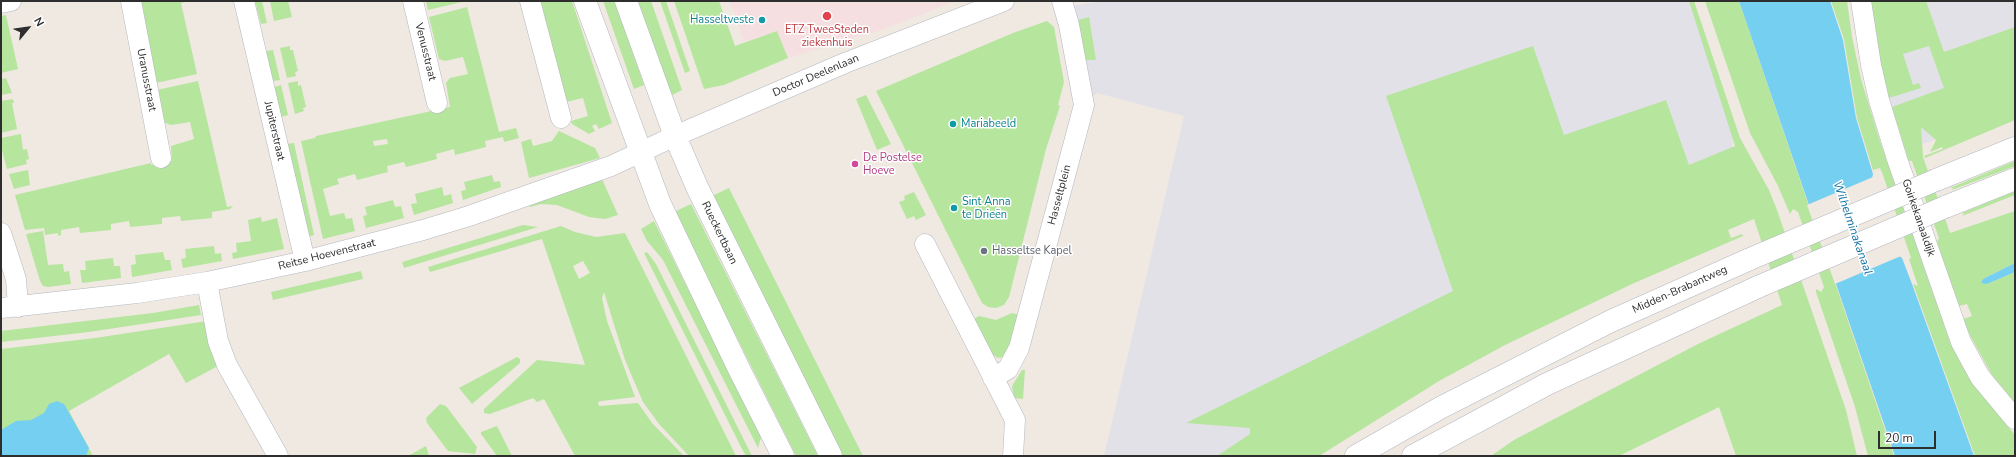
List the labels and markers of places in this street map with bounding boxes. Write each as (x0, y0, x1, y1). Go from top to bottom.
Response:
marker: ETZ TweeSteden ziekenhuis (821, 10, 833, 22)
place label: Hasseltveste (690, 13, 754, 27)
marker: Hasseltveste (757, 15, 767, 25)
place label: ETZ TweeSteden ziekenhuis (785, 23, 869, 49)
place label: Mariabeeld (961, 117, 1016, 131)
marker: Mariabeeld (948, 119, 958, 129)
place label: De Postelse Hoeve (863, 151, 922, 177)
marker: De Postelse Hoeve (850, 159, 860, 169)
place label: Sint Anna te Drieën (962, 195, 1011, 221)
marker: Sint Anna te Drieën (949, 203, 959, 213)
place label: Hasseltse Kapel (992, 244, 1072, 258)
marker: Hasseltse Kapel (979, 246, 989, 256)

